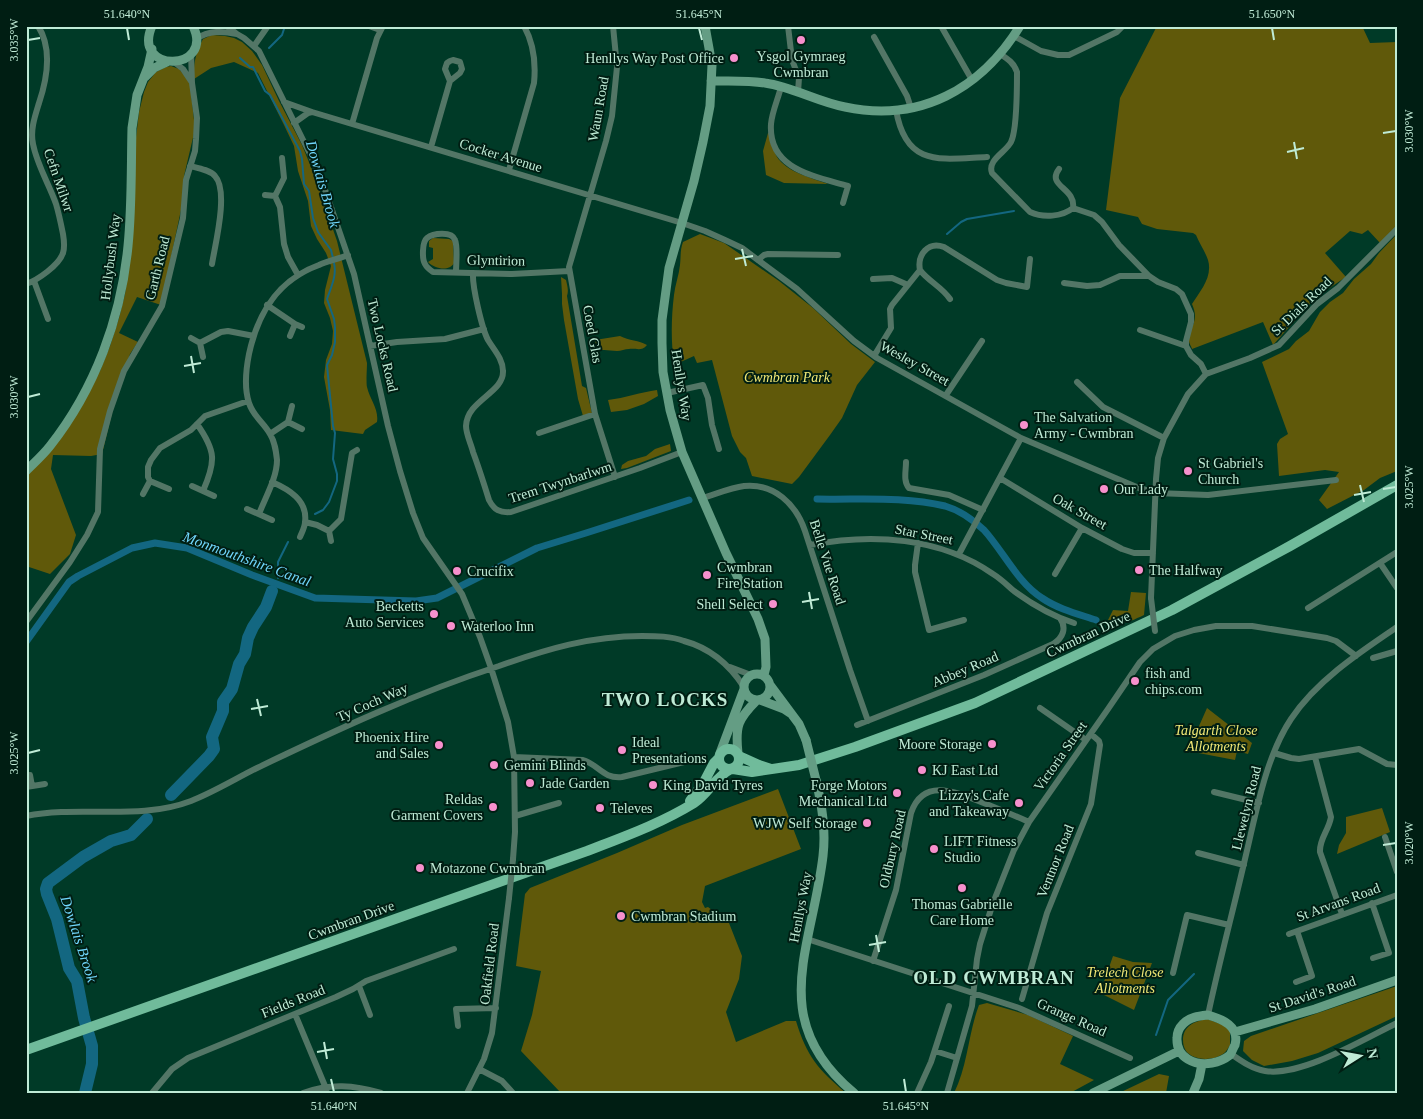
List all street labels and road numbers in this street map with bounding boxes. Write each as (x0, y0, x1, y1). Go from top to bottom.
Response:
street label: Waun Road (585, 76, 612, 143)
street label: Cocker Avenue (458, 136, 544, 175)
street label: Cefn Milwr (41, 147, 76, 214)
street label: Hollybush Way (98, 213, 123, 301)
street label: Garth Road (142, 235, 173, 301)
street label: Glyntirion (467, 252, 525, 269)
street label: St Dials Road (1268, 274, 1335, 339)
street label: Two Locks Road (364, 297, 401, 393)
street label: Coed Glas (580, 304, 605, 364)
street label: Wesley Street (877, 338, 952, 389)
street label: Henllys Way (668, 348, 695, 422)
street label: Trem Twynbarlwm (507, 459, 614, 506)
street label: Oak Street (1050, 490, 1109, 532)
street label: Belle Vue Road (807, 518, 848, 606)
street label: Star Street (894, 522, 954, 547)
street label: Cwmbran Drive (1044, 609, 1132, 660)
street label: Abbey Road (930, 649, 1001, 690)
street label: Ty Coch Way (334, 680, 410, 725)
street label: Victoria Street (1031, 719, 1090, 794)
street label: Llewelyn Road (1229, 765, 1264, 852)
street label: Oldbury Road (876, 809, 909, 890)
street label: Ventnor Road (1034, 823, 1077, 900)
street label: Henllys Way (786, 870, 815, 944)
street label: St Arvans Road (1294, 880, 1382, 925)
street label: Cwmbran Drive (306, 898, 396, 943)
street label: Oakfield Road (477, 922, 502, 1006)
street label: St David's Road (1267, 973, 1357, 1016)
street label: Fields Road (259, 982, 327, 1021)
street label: Grange Road (1035, 996, 1109, 1039)

